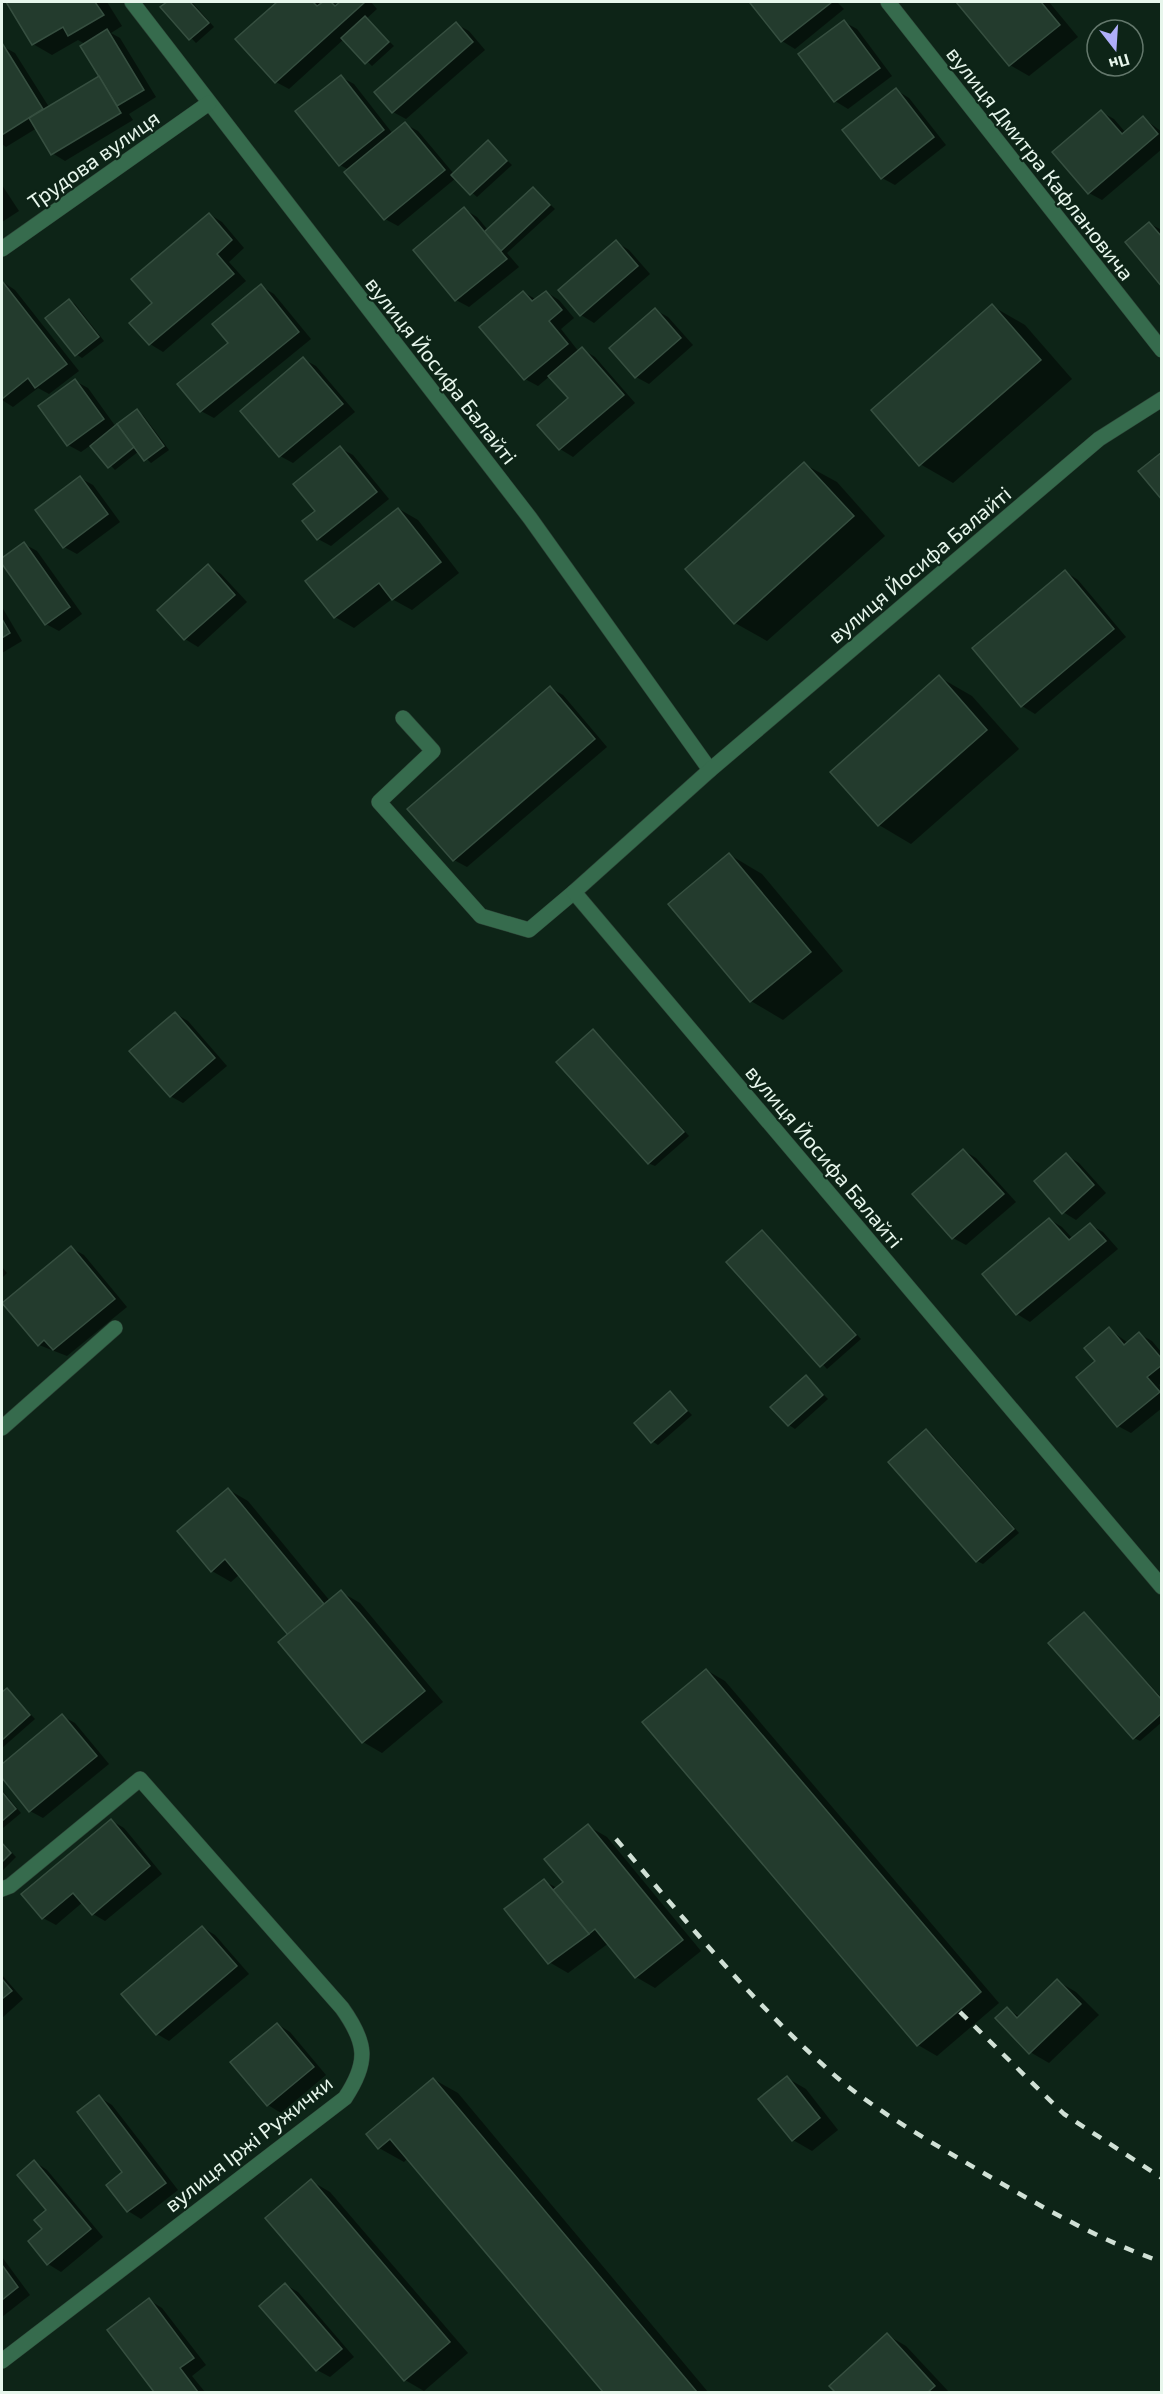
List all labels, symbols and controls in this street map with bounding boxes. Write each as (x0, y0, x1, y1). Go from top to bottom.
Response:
north arrow (1085, 18, 1145, 78)
street label: вулиця Дмитра Кафлановича (941, 41, 1140, 285)
text: Пн (1107, 51, 1132, 75)
street label: Трудова вулиця (22, 104, 164, 215)
street label: вулиця Йосифа Балайті (360, 271, 523, 469)
street label: вулиця Йосифа Балайті (823, 480, 1016, 648)
street label: вулиця Йосифа Балайті (741, 1060, 909, 1253)
street label: вулиця Іржі Ружички (159, 2070, 338, 2217)

